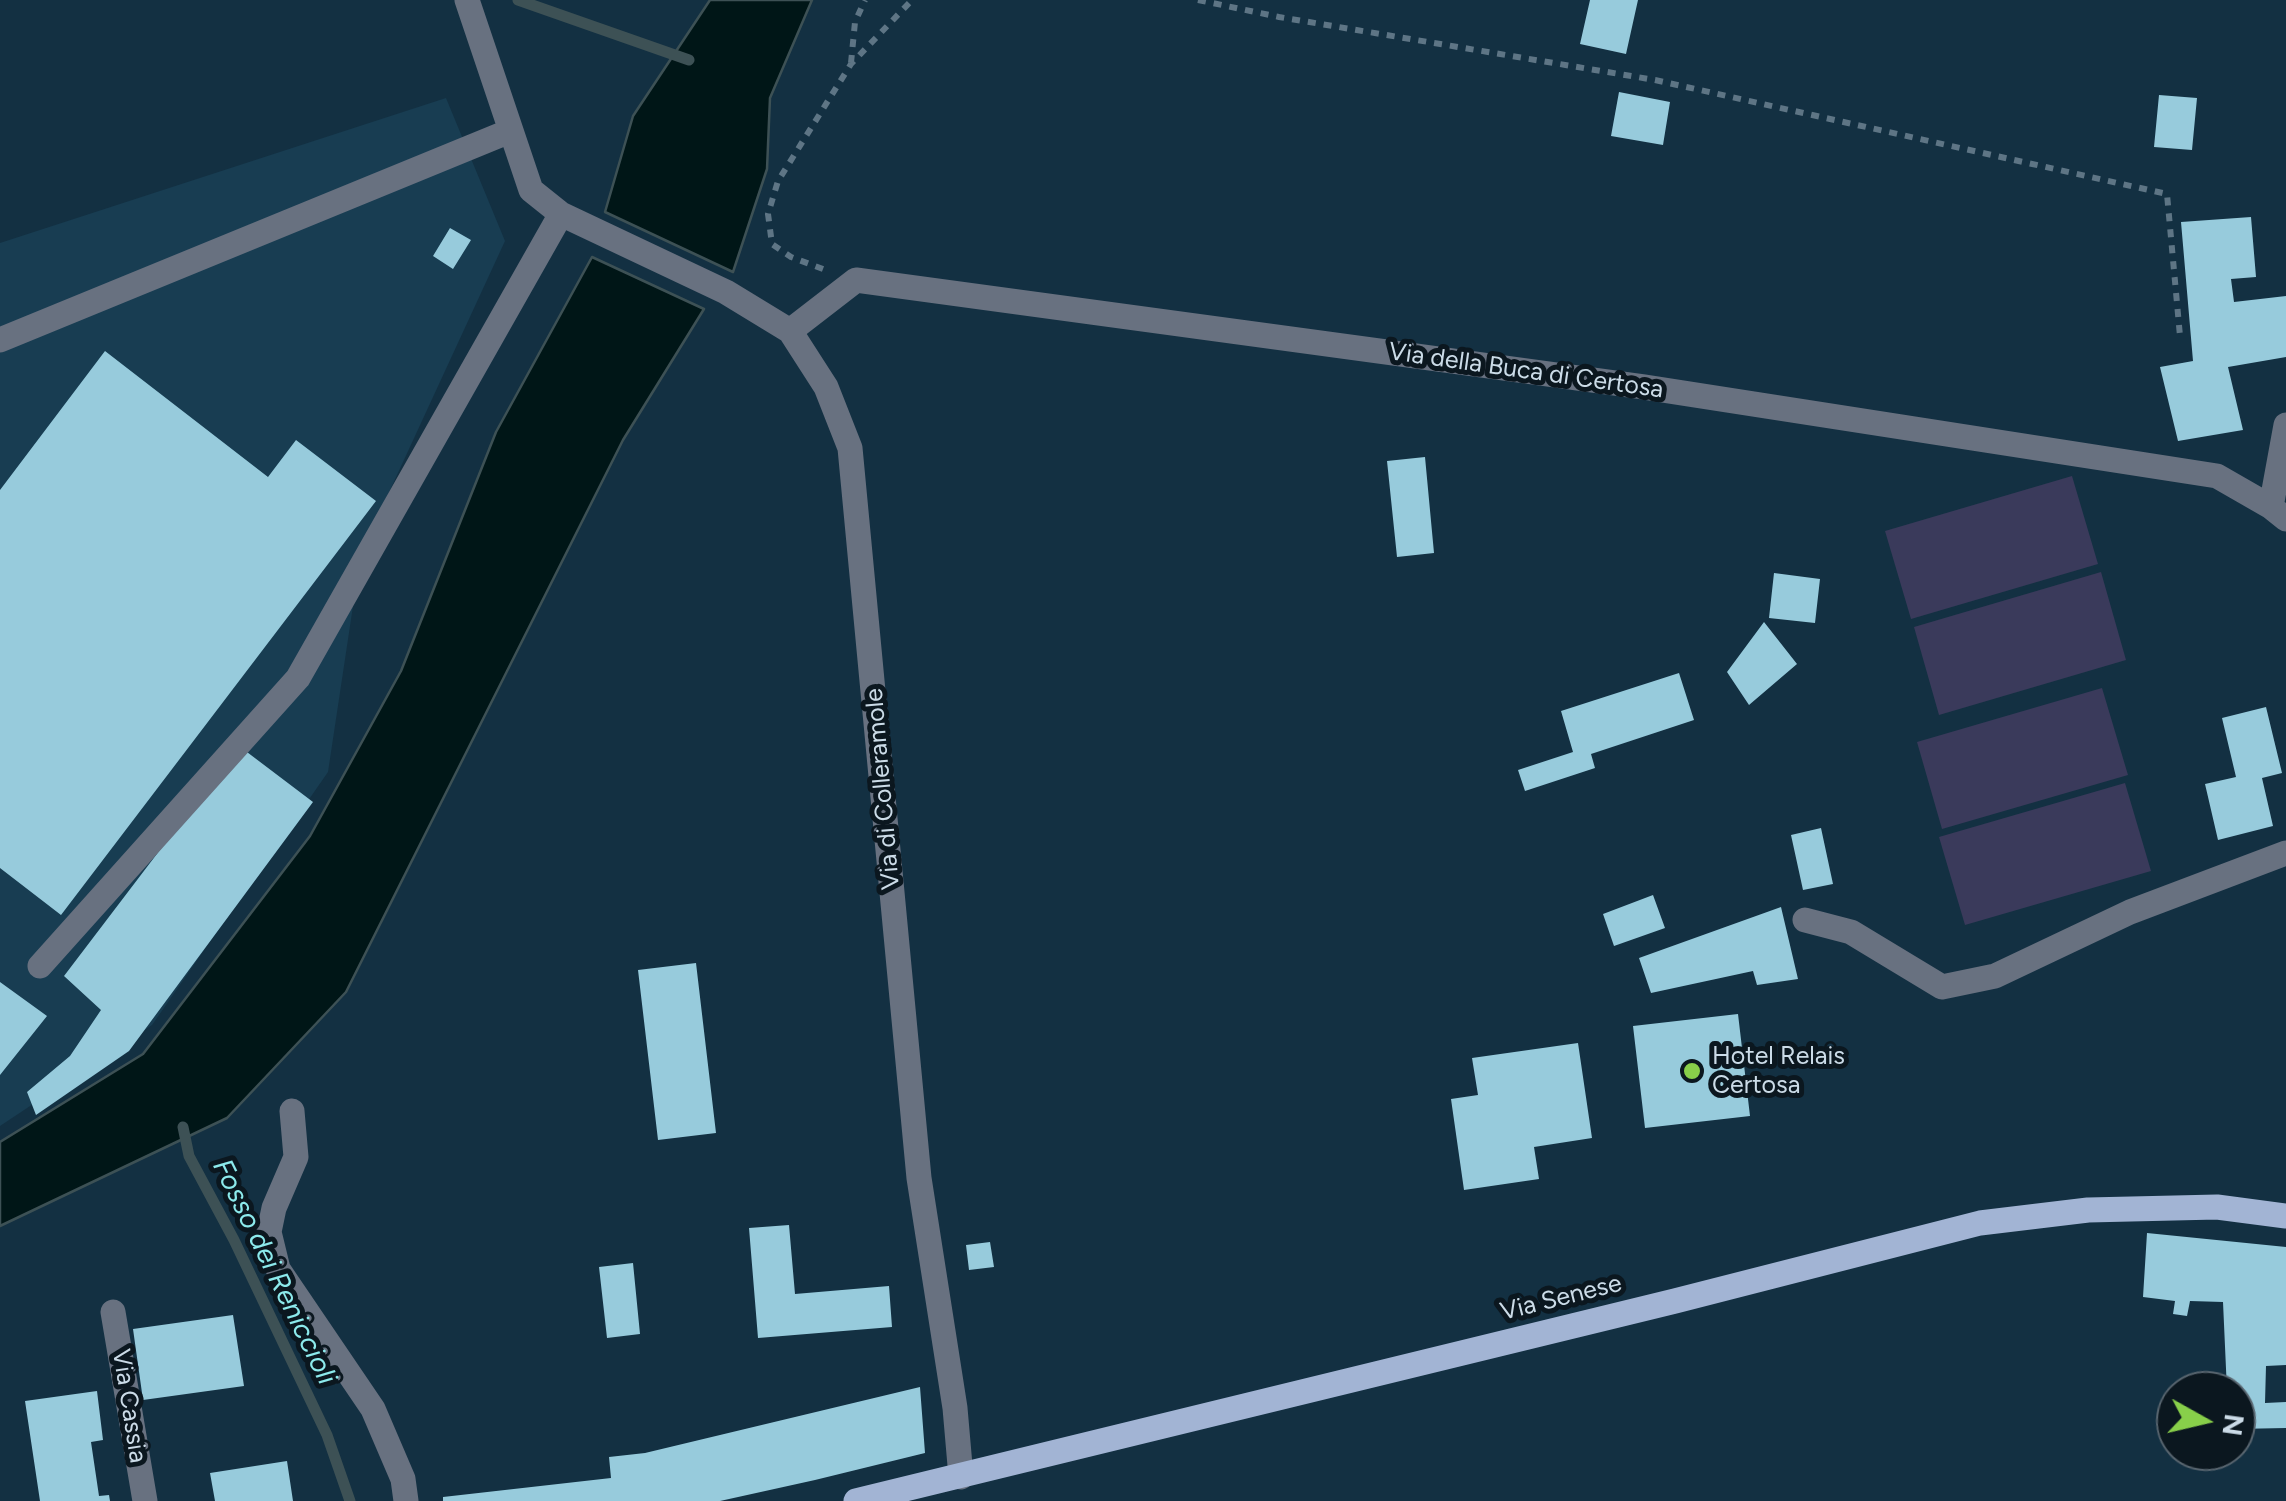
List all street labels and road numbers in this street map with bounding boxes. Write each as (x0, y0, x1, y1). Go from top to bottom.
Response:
street label: Via della Buca di Certosa (1387, 337, 1665, 405)
street label: Via di Colleramole (859, 687, 907, 891)
street label: Via Senese (1497, 1268, 1625, 1328)
street label: Via Cassia (105, 1347, 153, 1465)

